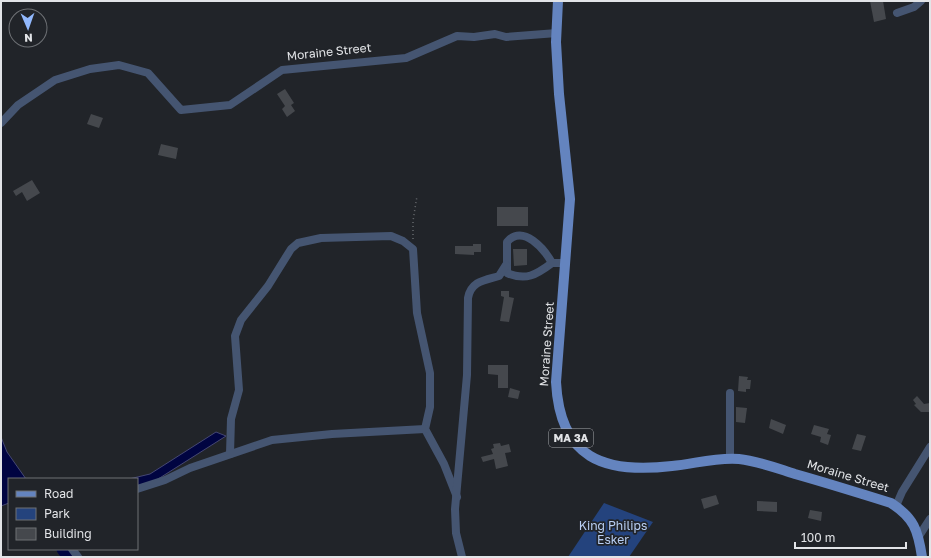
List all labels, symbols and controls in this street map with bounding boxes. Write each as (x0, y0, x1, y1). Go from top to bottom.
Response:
north arrow (8, 8, 48, 48)
text: N (24, 32, 33, 45)
street label: Moraine Street (286, 40, 372, 63)
street label: Moraine Street (536, 301, 557, 387)
road number: MA 3A (549, 429, 593, 447)
street label: Moraine Street (805, 456, 891, 495)
legend (8, 478, 138, 550)
text: Road (44, 486, 73, 501)
text: Park (44, 506, 70, 521)
park label: King Philips Esker (579, 518, 647, 547)
scale bar (795, 524, 906, 550)
text: Building (44, 526, 92, 541)
text: 100 m (801, 530, 835, 545)

